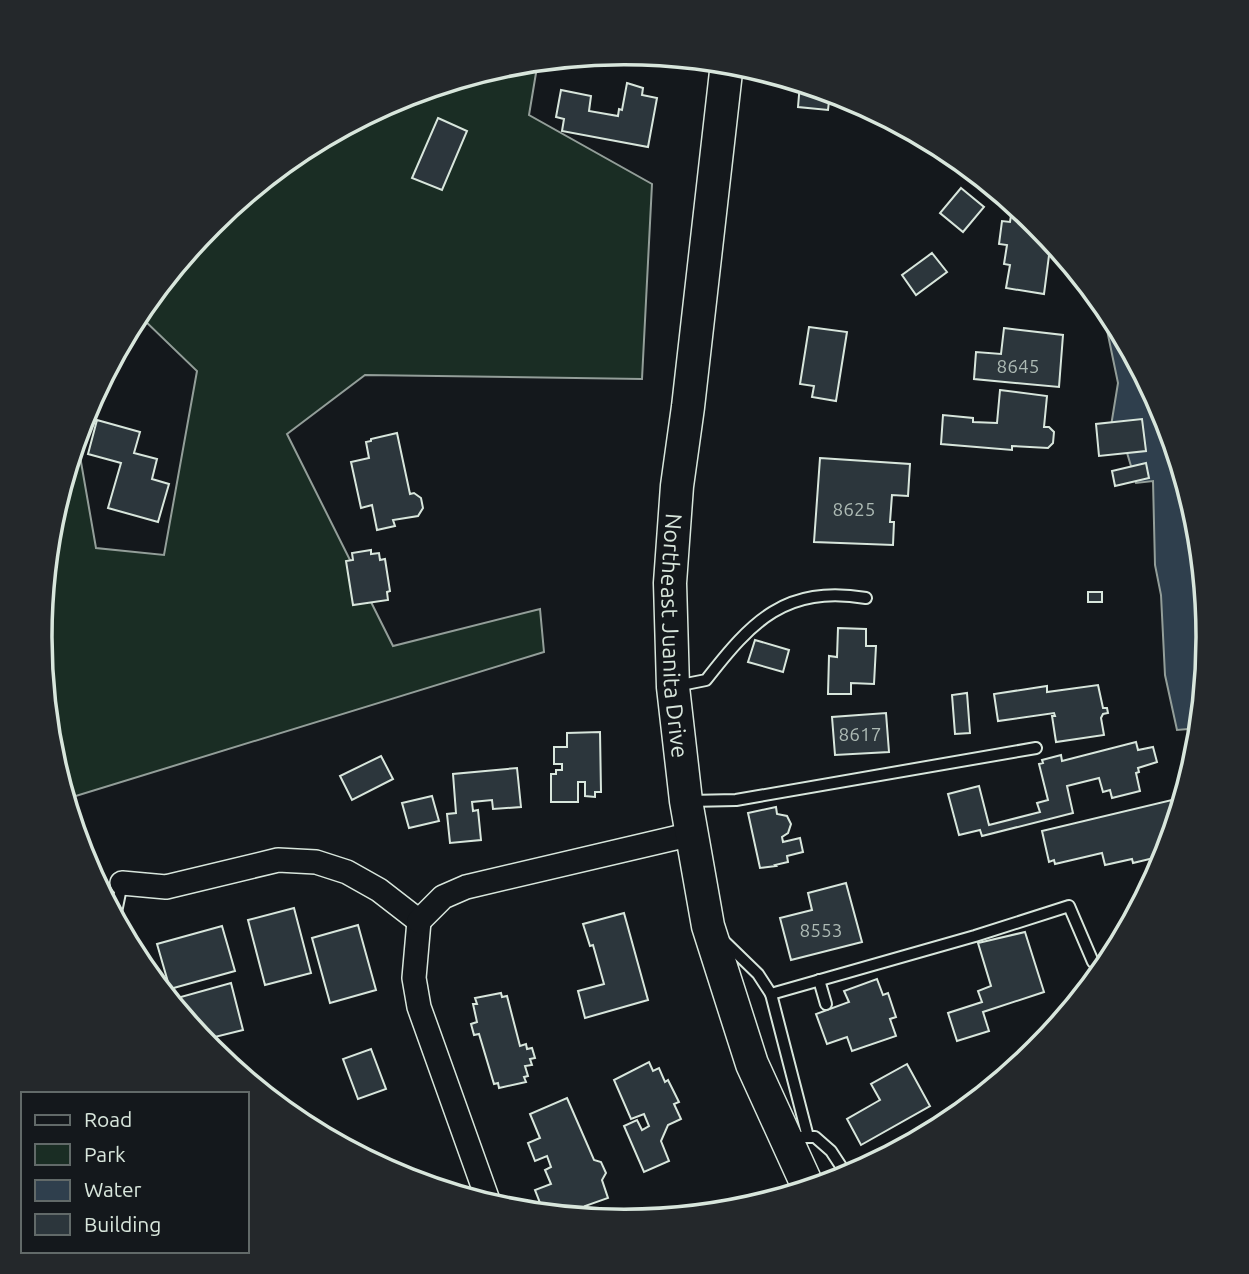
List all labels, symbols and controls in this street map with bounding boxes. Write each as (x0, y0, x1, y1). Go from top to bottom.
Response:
house number: 8645 (997, 355, 1039, 377)
house number: 8625 (833, 498, 875, 520)
street label: Northeast Juanita Drive (657, 512, 694, 759)
house number: 8617 (839, 723, 881, 745)
house number: 8553 (800, 919, 842, 941)
legend (21, 1092, 248, 1253)
text: Road (84, 1107, 132, 1131)
text: Park (84, 1142, 126, 1166)
text: Water (84, 1177, 142, 1201)
text: Building (84, 1212, 161, 1236)

